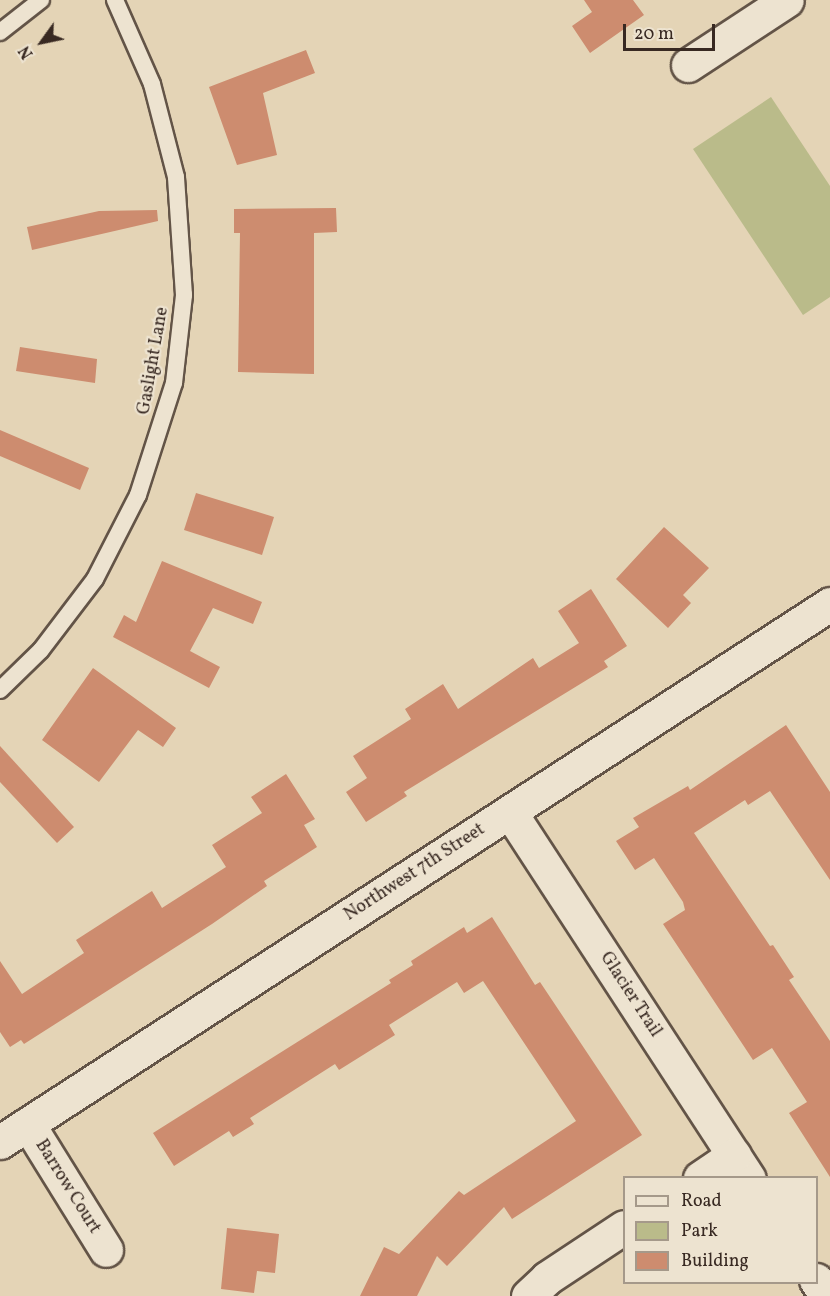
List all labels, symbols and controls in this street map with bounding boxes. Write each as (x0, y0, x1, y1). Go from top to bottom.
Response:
north arrow (12, 12, 72, 72)
scale bar (626, 12, 718, 50)
text: 20 m (634, 22, 674, 47)
text: N (15, 41, 39, 63)
street label: Gaslight Lane (134, 306, 174, 416)
street label: Northwest 7th Street (341, 819, 489, 927)
street label: Glacier Trail (594, 948, 666, 1042)
street label: Barrow Court (29, 1136, 105, 1238)
legend (623, 1176, 818, 1284)
text: Road (681, 1189, 722, 1214)
text: Park (681, 1219, 718, 1244)
text: Building (681, 1249, 749, 1274)

